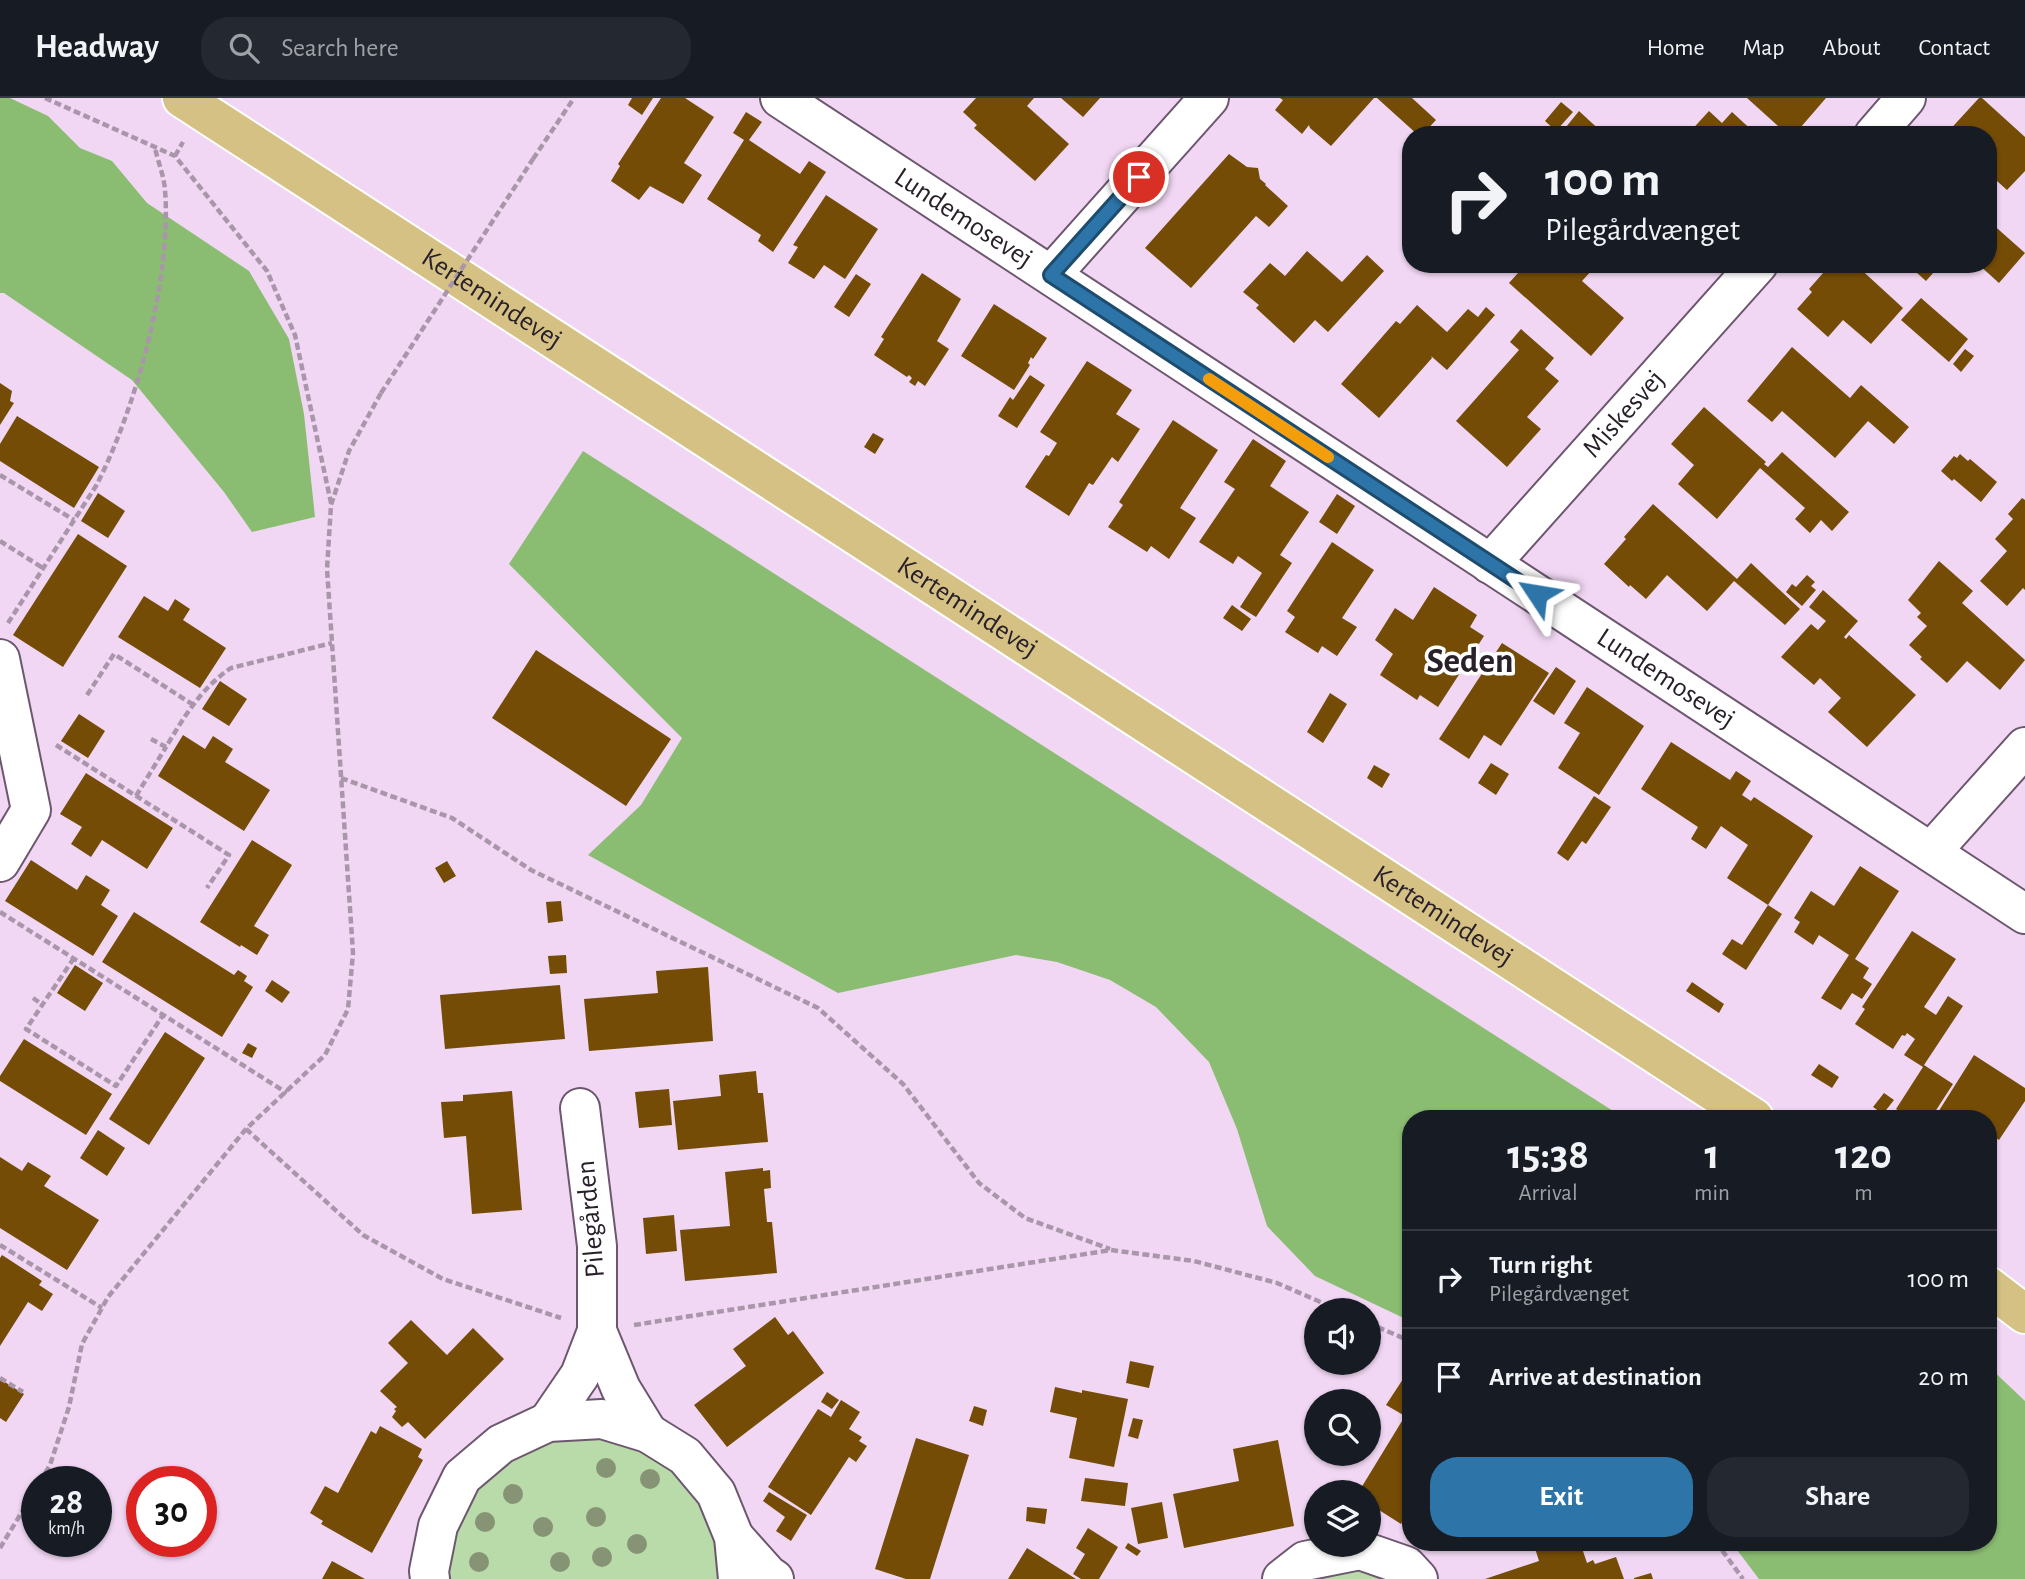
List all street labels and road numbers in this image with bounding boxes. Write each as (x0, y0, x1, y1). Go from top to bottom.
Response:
street label: Lundemosevej (889, 163, 1037, 273)
street label: Kertemindevej (416, 243, 567, 354)
street label: Miskesvej (1578, 365, 1670, 463)
street label: Kertemindevej (892, 552, 1042, 663)
street label: Lundemosevej (1592, 623, 1740, 734)
street label: Kertemindevej (1368, 861, 1518, 972)
street label: Pilegården (572, 1159, 610, 1279)

